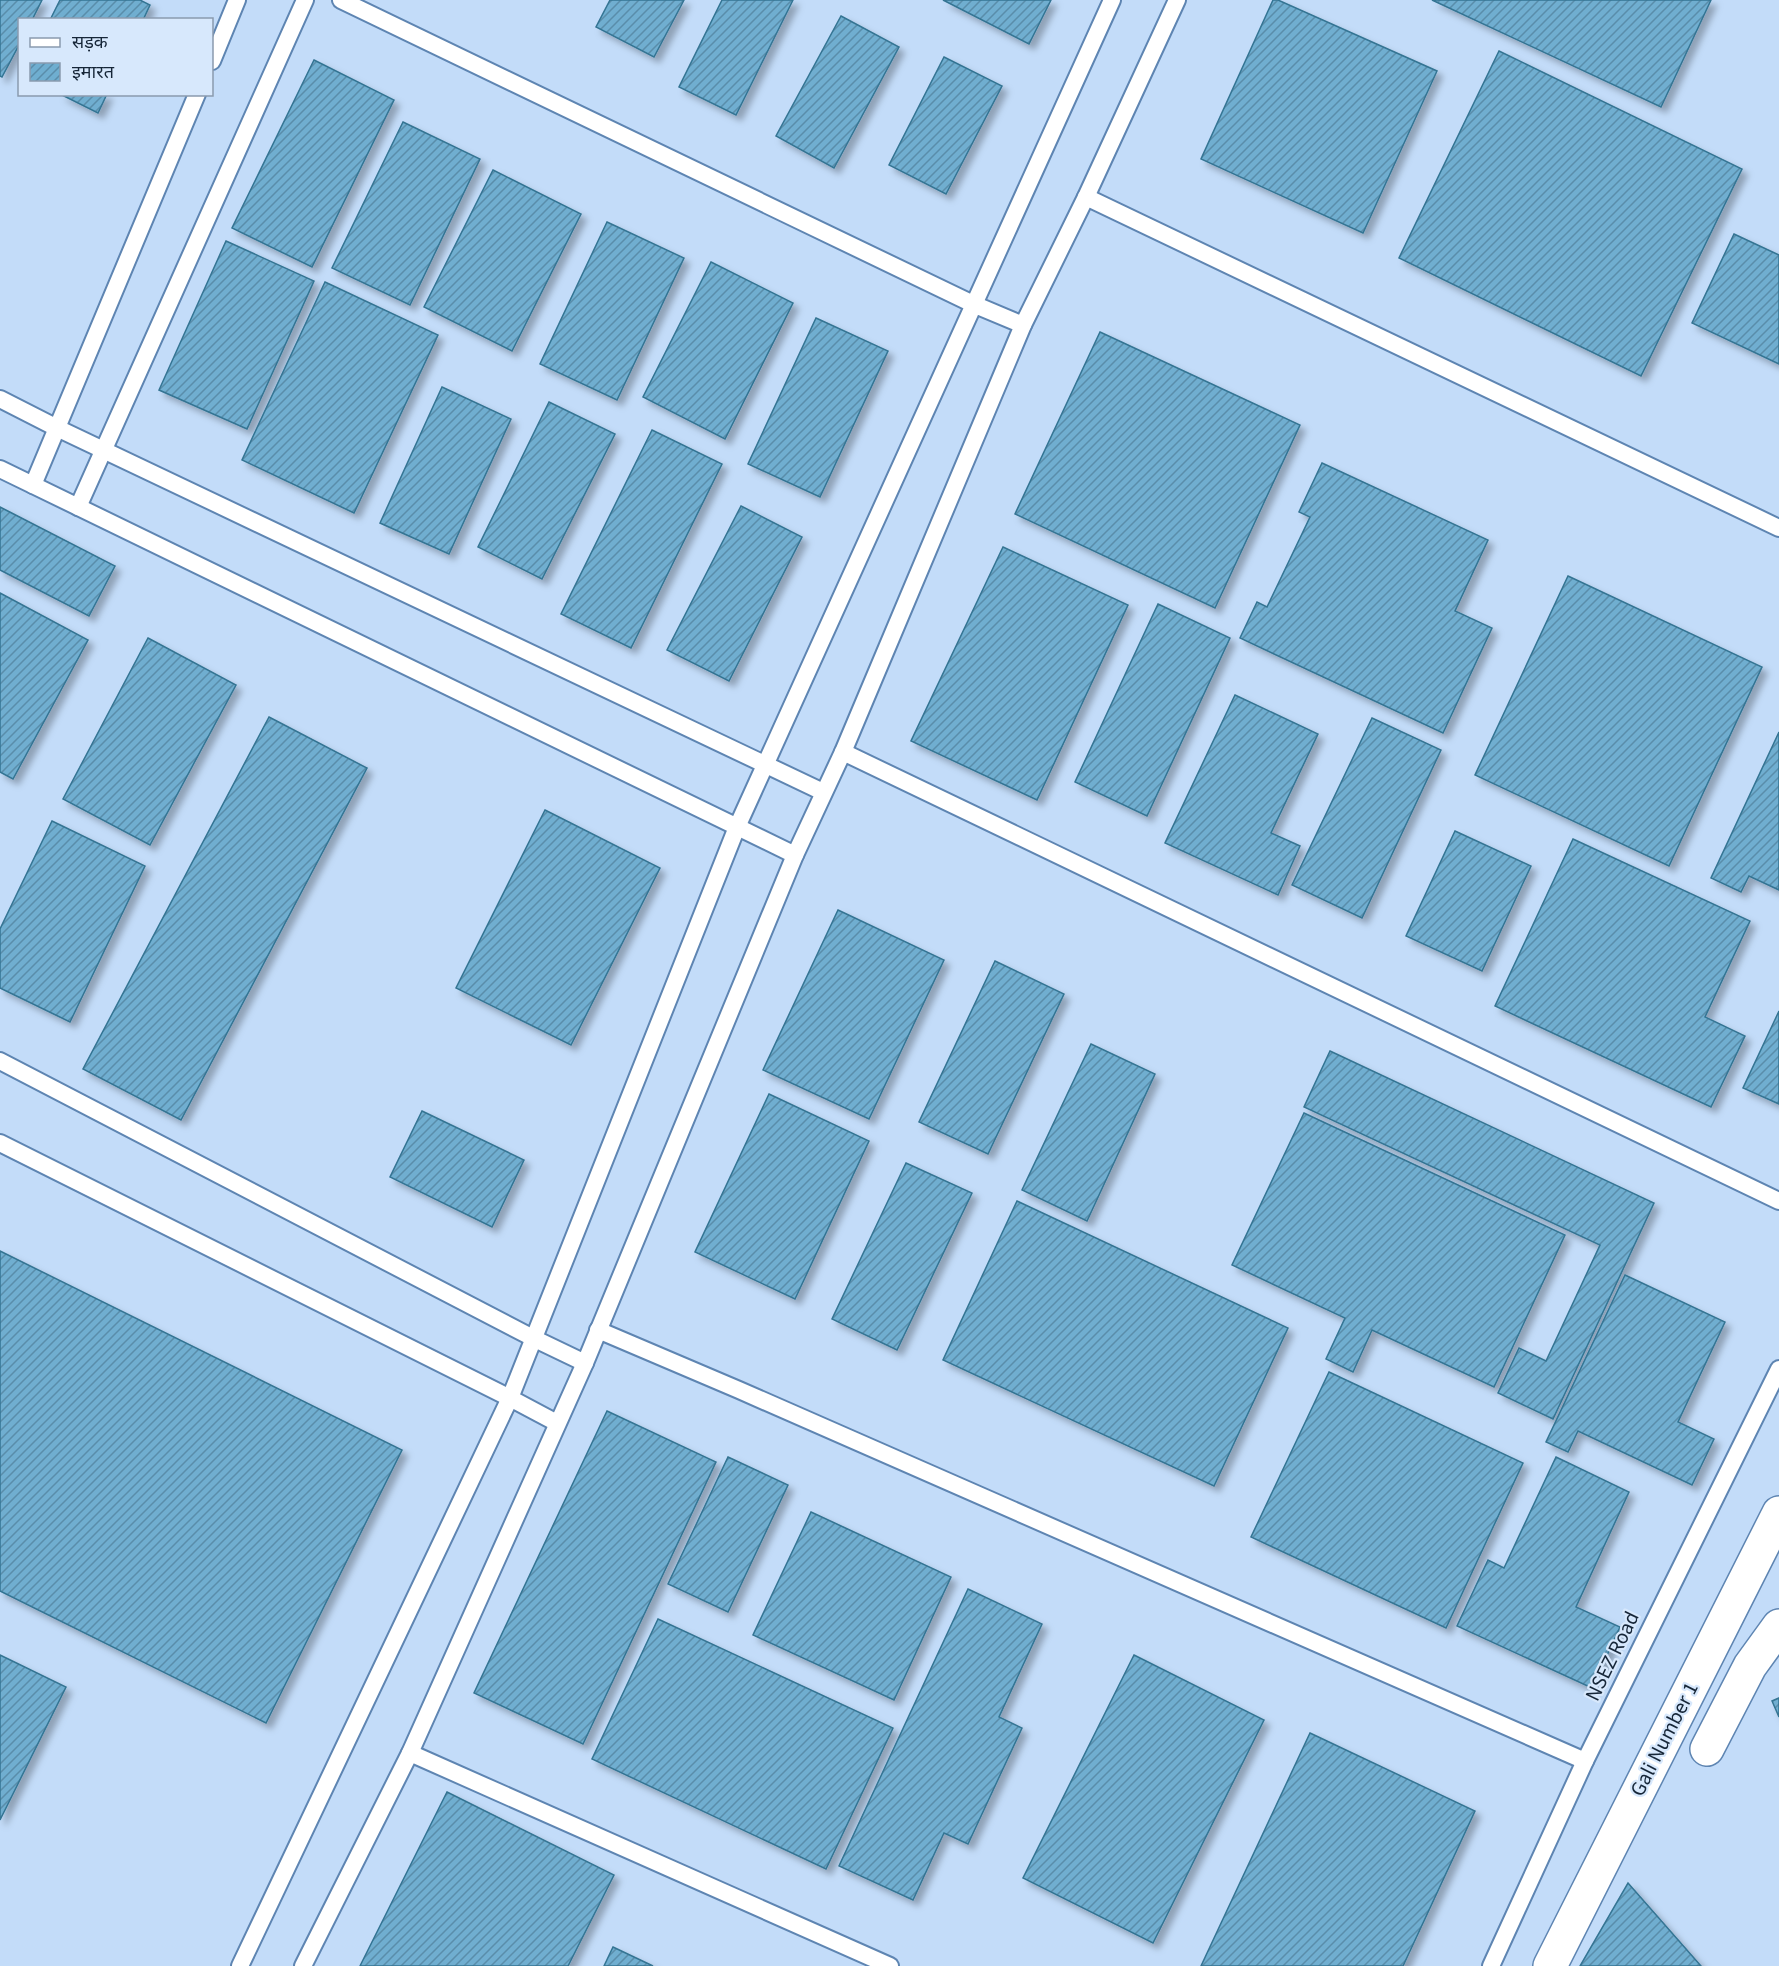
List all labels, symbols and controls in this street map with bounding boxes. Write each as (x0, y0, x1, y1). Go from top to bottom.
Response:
legend (18, 18, 213, 96)
text: सड़क (72, 30, 109, 55)
text: इमारत (72, 60, 115, 85)
street label: NSEZ Road (1577, 1606, 1647, 1706)
street label: Gali Number 1 (1622, 1677, 1706, 1801)

